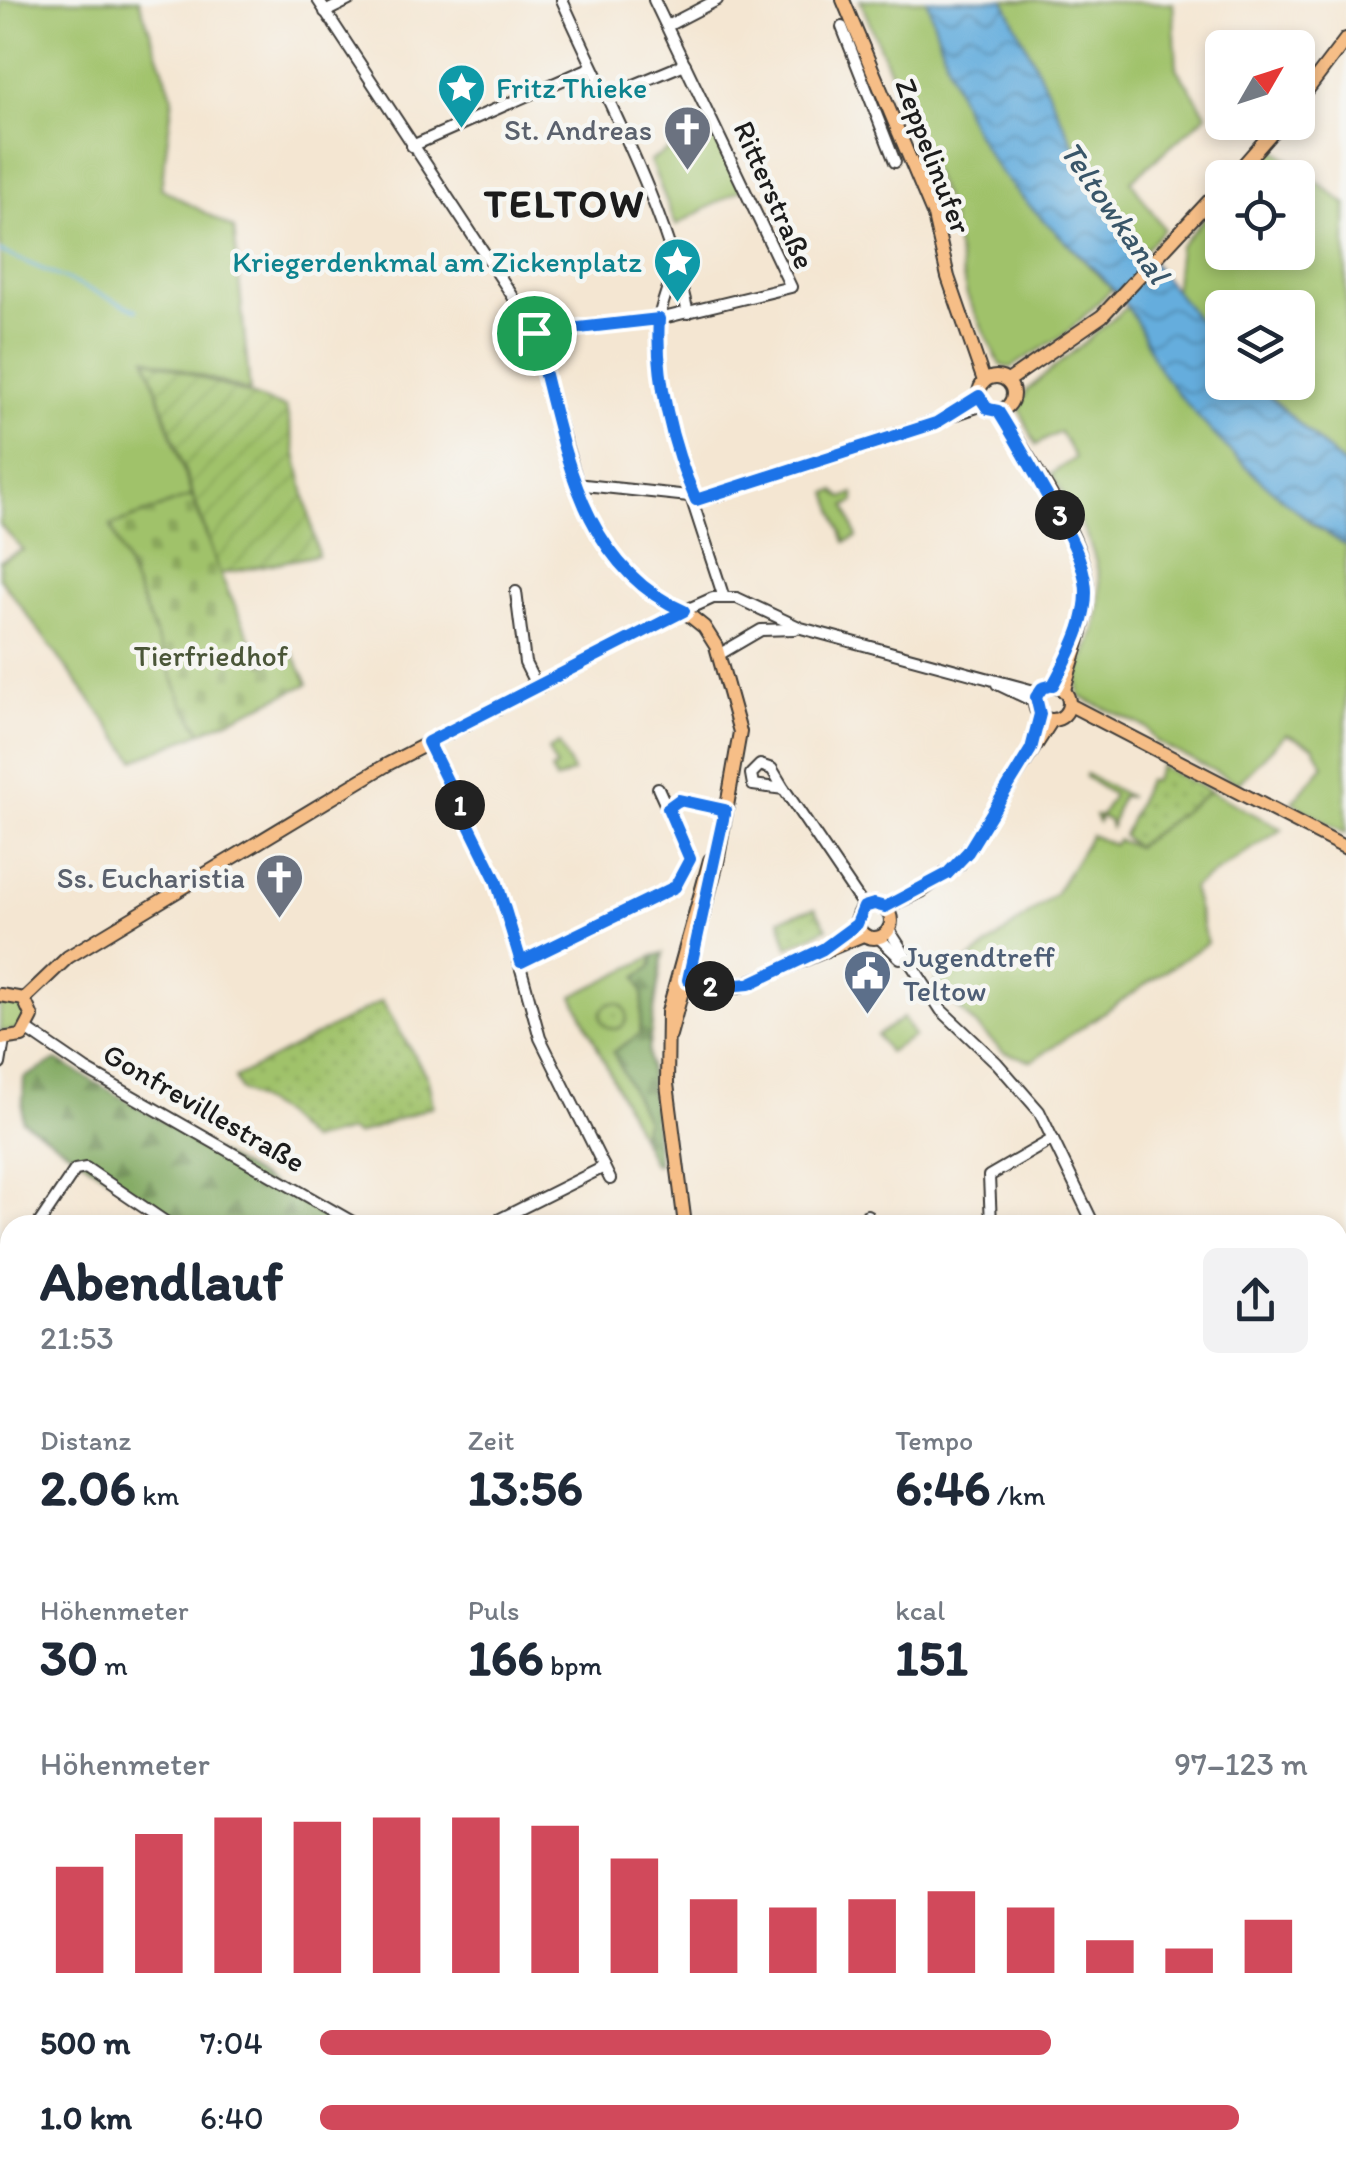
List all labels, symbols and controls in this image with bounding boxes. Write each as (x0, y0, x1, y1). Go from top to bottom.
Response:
north arrow (1205, 30, 1315, 140)
map controls (1205, 30, 1315, 400)
place icon: Fritz Thieke (435, 62, 487, 130)
place label: Fritz Thieke (496, 69, 647, 106)
street label: Zeppelinufer (887, 73, 980, 239)
church icon: St. Andreas (661, 104, 713, 172)
place label: St. Andreas (504, 111, 652, 148)
street label: Ritterstraße (725, 115, 824, 275)
water label: Teltowkanal (1052, 133, 1179, 292)
button: locate (1205, 160, 1315, 270)
district label: TELTOW (483, 179, 646, 227)
place icon: Kriegerdenkmal am Zickenplatz (651, 236, 703, 304)
place label: Kriegerdenkmal am Zickenplatz (232, 243, 642, 280)
button: layers (1205, 290, 1315, 400)
pin (492, 291, 577, 376)
icon: arrive (507, 306, 562, 361)
pin: 3 (1035, 490, 1085, 540)
text: 3 (1052, 498, 1068, 532)
park label: Tierfriedhof (134, 637, 289, 674)
pin: 1 (435, 780, 485, 830)
text: 1 (454, 788, 467, 822)
church icon: Ss. Eucharistia (254, 852, 306, 920)
place label: Ss. Eucharistia (57, 859, 245, 896)
place label: Jugendtreff Teltow (903, 938, 1055, 1009)
public building icon: Jugendtreff Teltow (842, 948, 894, 1016)
pin: 2 (685, 961, 735, 1011)
text: 2 (703, 969, 717, 1003)
street label: Gonfrevillestraße (97, 1035, 312, 1180)
text: Abendlauf (40, 1248, 283, 1314)
button: share (1203, 1248, 1308, 1353)
text: 21:53 (40, 1319, 114, 1357)
text: Distanz (40, 1423, 131, 1457)
text: Zeit (468, 1423, 515, 1457)
text: Tempo (895, 1423, 973, 1457)
text: 2.06 (40, 1457, 136, 1518)
text: 13:56 (468, 1457, 583, 1518)
text: 6:46 (895, 1457, 991, 1518)
text: km (136, 1478, 179, 1512)
text: /km (991, 1478, 1046, 1512)
text: Höhenmeter (40, 1593, 189, 1627)
text: Puls (468, 1593, 520, 1627)
text: kcal (895, 1593, 945, 1627)
text: 30 (40, 1627, 98, 1688)
text: 166 (468, 1627, 544, 1688)
text: 151 (895, 1627, 968, 1688)
text: m (98, 1648, 128, 1682)
text: bpm (544, 1648, 602, 1682)
text: Höhenmeter (40, 1745, 210, 1783)
text: 97–123 m (1174, 1745, 1308, 1783)
text: 500 m (40, 2024, 130, 2062)
text: 7:04 (200, 2024, 263, 2062)
text: 1.0 km (40, 2099, 132, 2137)
text: 6:40 (200, 2099, 264, 2137)

